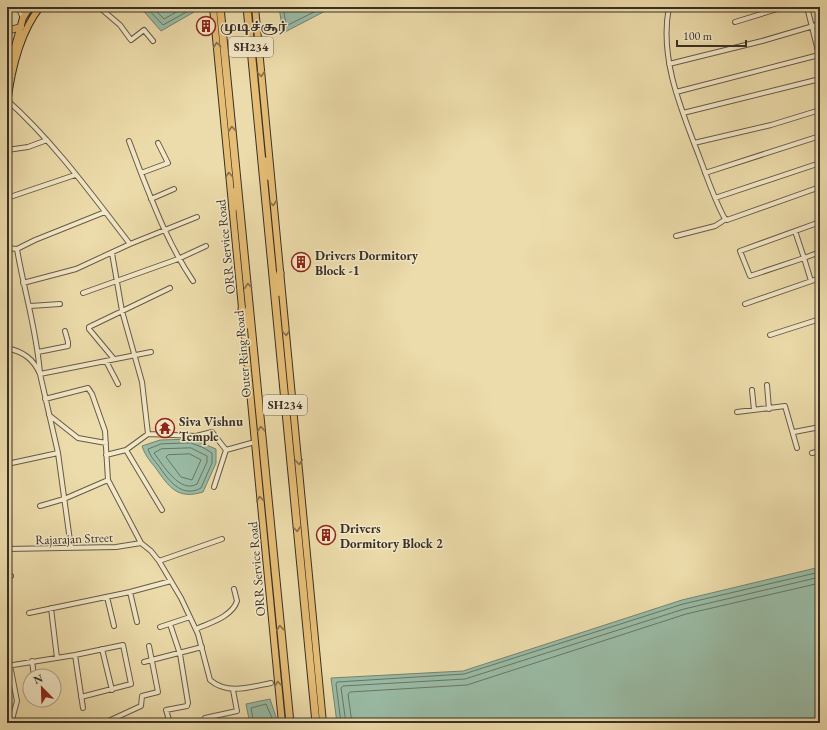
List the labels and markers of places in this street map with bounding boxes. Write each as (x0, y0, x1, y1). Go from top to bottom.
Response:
building icon: முடிச்சூர் (195, 15, 217, 37)
place label: முடிச்சூர் (220, 18, 287, 35)
place label: Drivers Dormitory Block -1 (315, 247, 419, 279)
building icon: Drivers Dormitory Block -1 (290, 251, 312, 273)
place label: Siva Vishnu Temple (179, 413, 244, 445)
temple icon: Siva Vishnu Temple (154, 417, 176, 439)
place label: Drivers Dormitory Block 2 (340, 520, 443, 552)
building icon: Drivers Dormitory Block 2 (315, 524, 337, 546)

